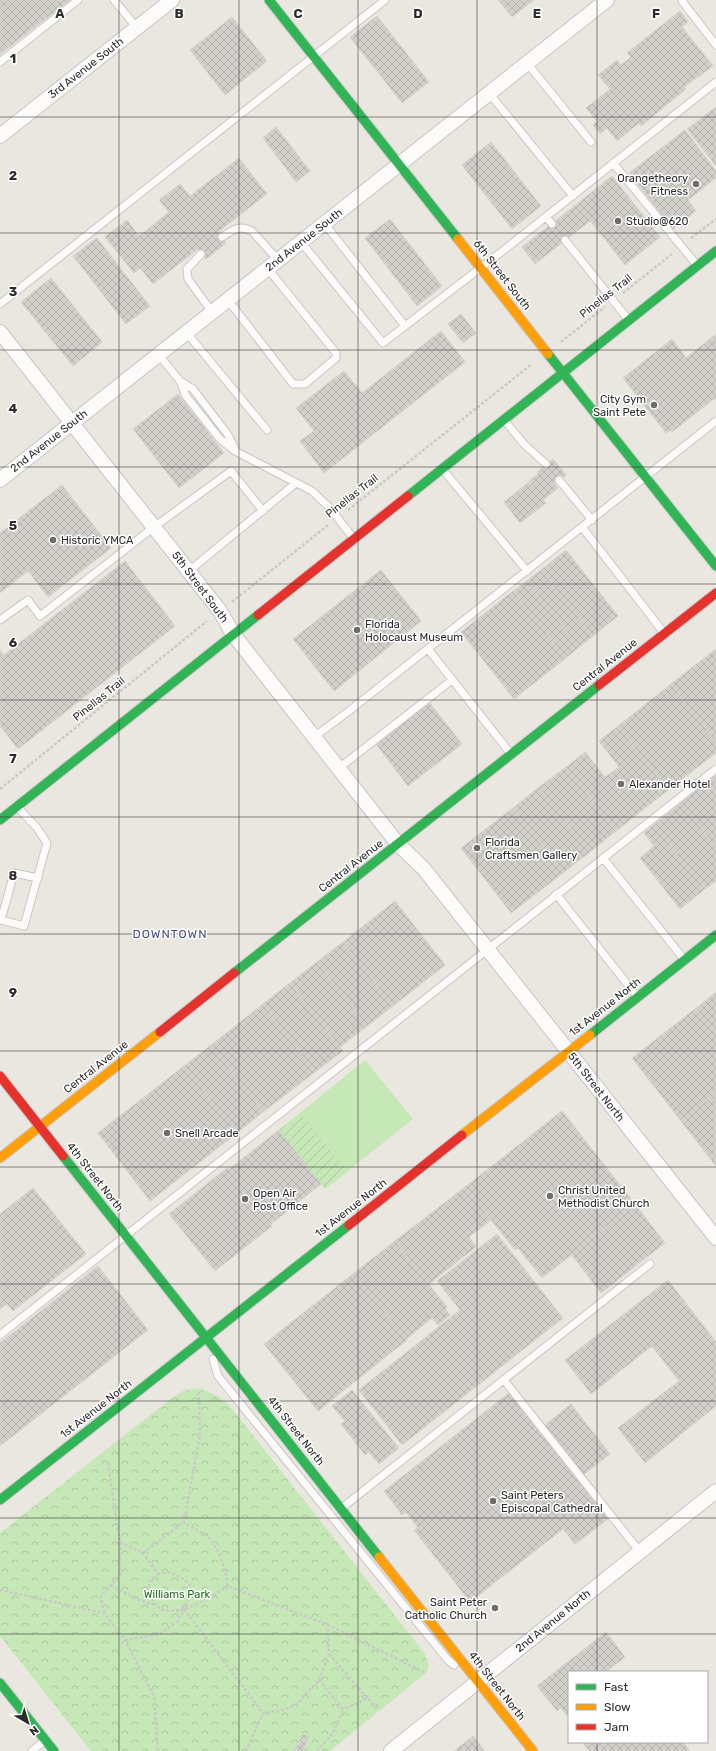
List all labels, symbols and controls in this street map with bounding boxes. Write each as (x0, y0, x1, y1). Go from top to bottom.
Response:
text: A (55, 6, 65, 21)
text: B (174, 6, 184, 21)
text: C (293, 6, 303, 21)
text: D (413, 6, 423, 21)
text: E (533, 6, 541, 21)
text: F (652, 6, 660, 21)
street label: 3rd Avenue South (46, 35, 126, 101)
text: 1 (10, 51, 16, 66)
text: 2 (9, 168, 17, 183)
place label: Orangetheory Fitness (617, 172, 688, 198)
marker: Orangetheory Fitness (691, 179, 701, 189)
street label: 2nd Avenue South (263, 206, 345, 274)
place label: Studio@620 (626, 215, 689, 228)
marker: Studio@620 (613, 216, 623, 226)
street label: 6th Street South (471, 237, 533, 313)
street label: Pinellas Trail (577, 271, 635, 321)
text: 3 (9, 284, 18, 299)
place label: City Gym Saint Pete (593, 393, 646, 419)
marker: City Gym Saint Pete (649, 400, 659, 410)
text: 4 (9, 401, 18, 416)
street label: 2nd Avenue South (8, 407, 90, 475)
street label: Pinellas Trail (323, 471, 381, 521)
text: 5 (9, 518, 17, 533)
place label: Historic YMCA (61, 534, 134, 547)
marker: Historic YMCA (48, 535, 58, 545)
street label: 5th Street South (169, 549, 231, 625)
place label: Florida Holocaust Museum (365, 618, 463, 644)
marker: Florida Holocaust Museum (352, 625, 362, 635)
text: 6 (9, 635, 18, 650)
street label: Central Avenue (570, 636, 640, 694)
street label: Pinellas Trail (70, 674, 128, 724)
text: 7 (9, 751, 17, 766)
place label: Alexander Hotel (629, 778, 710, 791)
marker: Alexander Hotel (616, 779, 626, 789)
place label: Florida Craftsmen Gallery (485, 836, 577, 862)
street label: Central Avenue (316, 837, 386, 895)
marker: Florida Craftsmen Gallery (472, 843, 482, 853)
text: 8 (9, 868, 18, 883)
district label: DOWNTOWN (133, 927, 207, 941)
street label: 1st Avenue North (567, 975, 643, 1039)
text: 9 (9, 985, 17, 1000)
street label: Central Avenue (61, 1038, 131, 1096)
street label: 5th Street North (565, 1050, 627, 1124)
place label: Snell Arcade (175, 1127, 239, 1140)
marker: Snell Arcade (162, 1128, 172, 1138)
street label: 4th Street North (64, 1140, 126, 1214)
street label: 1st Avenue North (313, 1176, 389, 1240)
place label: Christ United Methodist Church (558, 1184, 649, 1210)
place label: Open Air Post Office (253, 1187, 308, 1213)
marker: Christ United Methodist Church (545, 1191, 555, 1201)
marker: Open Air Post Office (240, 1194, 250, 1204)
street label: 1st Avenue North (58, 1377, 134, 1441)
street label: 4th Street North (265, 1394, 327, 1468)
place label: Saint Peters Episcopal Cathedral (501, 1489, 603, 1515)
marker: Saint Peters Episcopal Cathedral (488, 1496, 498, 1506)
street label: 2nd Avenue North (513, 1587, 593, 1655)
park label: Williams Park (144, 1588, 211, 1601)
place label: Saint Peter Catholic Church (405, 1596, 488, 1622)
marker: Saint Peter Catholic Church (490, 1603, 500, 1613)
street label: 4th Street North (466, 1649, 528, 1723)
legend (568, 1671, 708, 1743)
text: Fast (604, 1680, 628, 1694)
text: Slow (604, 1700, 631, 1714)
north arrow (8, 1703, 48, 1743)
text: Jam (604, 1720, 629, 1734)
text: N (27, 1723, 41, 1738)

